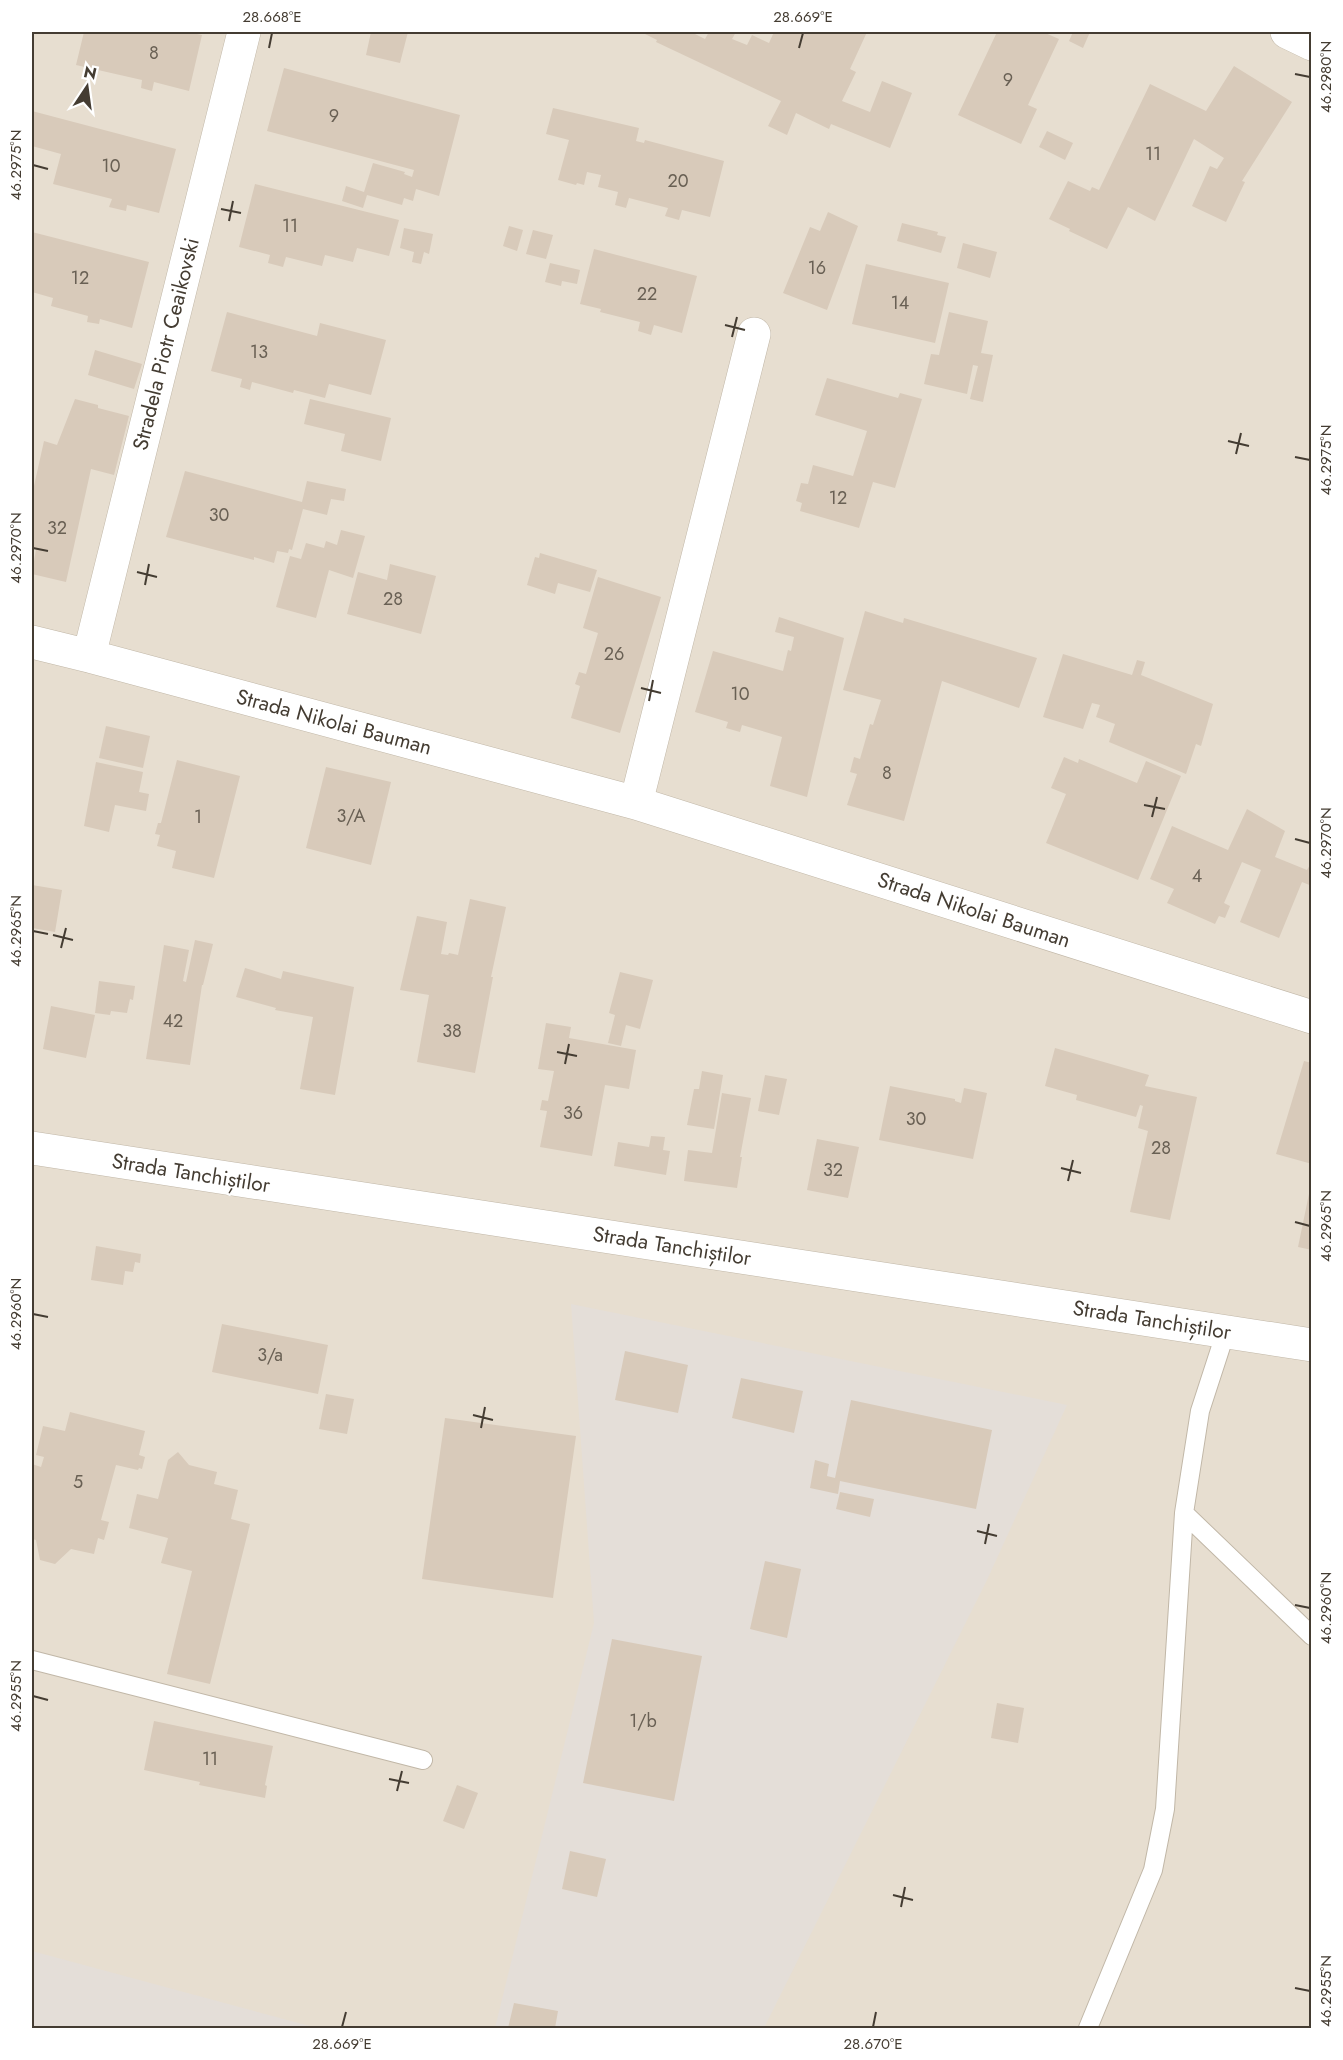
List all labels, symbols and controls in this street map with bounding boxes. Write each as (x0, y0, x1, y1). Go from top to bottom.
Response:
text: 28.668°E (243, 6, 301, 28)
text: 28.669°E (773, 6, 833, 28)
house number: 8 (149, 40, 159, 66)
text: 46.2980°N (1315, 41, 1337, 113)
north arrow (57, 57, 117, 117)
text: N (81, 60, 99, 86)
house number: 9 (1003, 67, 1013, 93)
house number: 9 (329, 103, 339, 129)
text: 46.2975°N (5, 130, 27, 200)
house number: 11 (1145, 141, 1161, 167)
house number: 10 (102, 153, 121, 179)
house number: 20 (667, 168, 689, 194)
house number: 11 (282, 213, 298, 239)
street label: Stradela Piotr Ceaikovski (125, 235, 207, 453)
house number: 16 (808, 255, 826, 281)
house number: 12 (71, 265, 89, 291)
house number: 22 (637, 281, 657, 307)
house number: 14 (891, 290, 909, 316)
house number: 13 (250, 339, 268, 365)
text: 46.2975°N (1315, 425, 1337, 495)
house number: 12 (829, 485, 847, 511)
house number: 30 (209, 502, 230, 528)
text: 46.2970°N (5, 512, 27, 584)
house number: 32 (47, 515, 67, 541)
house number: 28 (383, 586, 403, 612)
house number: 26 (604, 641, 624, 667)
street label: Strada Nikolai Bauman (233, 681, 435, 763)
house number: 10 (731, 681, 750, 707)
house number: 8 (882, 760, 892, 786)
house number: 3/A (337, 803, 366, 829)
house number: 1 (194, 804, 202, 830)
text: 46.2970°N (1315, 807, 1337, 879)
house number: 4 (1192, 863, 1202, 889)
street label: Strada Nikolai Bauman (874, 865, 1074, 955)
text: 46.2965°N (5, 895, 27, 967)
house number: 42 (163, 1008, 183, 1034)
house number: 38 (442, 1018, 462, 1044)
house number: 36 (563, 1100, 583, 1126)
house number: 30 (906, 1106, 927, 1132)
house number: 28 (1151, 1135, 1171, 1161)
street label: Strada Tanchiștilor (110, 1146, 273, 1200)
house number: 32 (823, 1157, 843, 1183)
text: 46.2965°N (1315, 1190, 1337, 1262)
street label: Strada Tanchiștilor (591, 1219, 754, 1273)
text: 46.2960°N (5, 1278, 27, 1350)
street label: Strada Tanchiștilor (1071, 1293, 1234, 1347)
house number: 3/a (257, 1342, 283, 1368)
house number: 5 (73, 1469, 83, 1495)
text: 46.2960°N (1315, 1572, 1337, 1644)
text: 46.2955°N (5, 1660, 27, 1732)
house number: 1/b (629, 1708, 657, 1734)
house number: 11 (202, 1746, 218, 1772)
text: 46.2955°N (1315, 1955, 1337, 2027)
text: 28.669°E (312, 2033, 372, 2055)
text: 28.670°E (844, 2033, 902, 2055)

